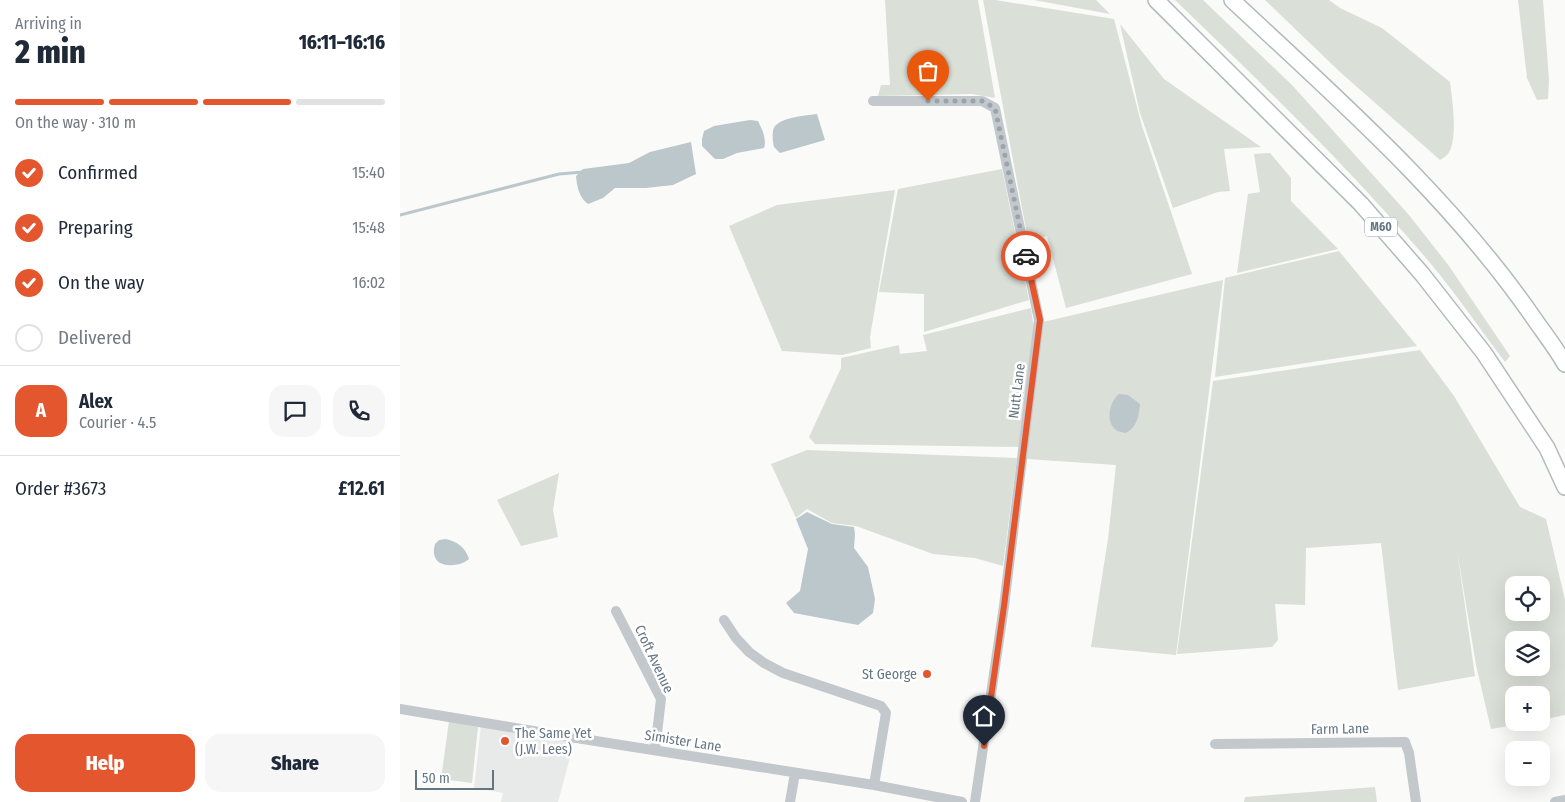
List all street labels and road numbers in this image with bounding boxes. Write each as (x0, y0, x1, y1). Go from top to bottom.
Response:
road number: M60 (1365, 218, 1397, 236)
street label: Nutt Lane (1005, 362, 1029, 420)
street label: Croft Avenue (631, 622, 677, 696)
street label: Farm Lane (1311, 720, 1369, 738)
street label: Simister Lane (643, 727, 723, 755)

